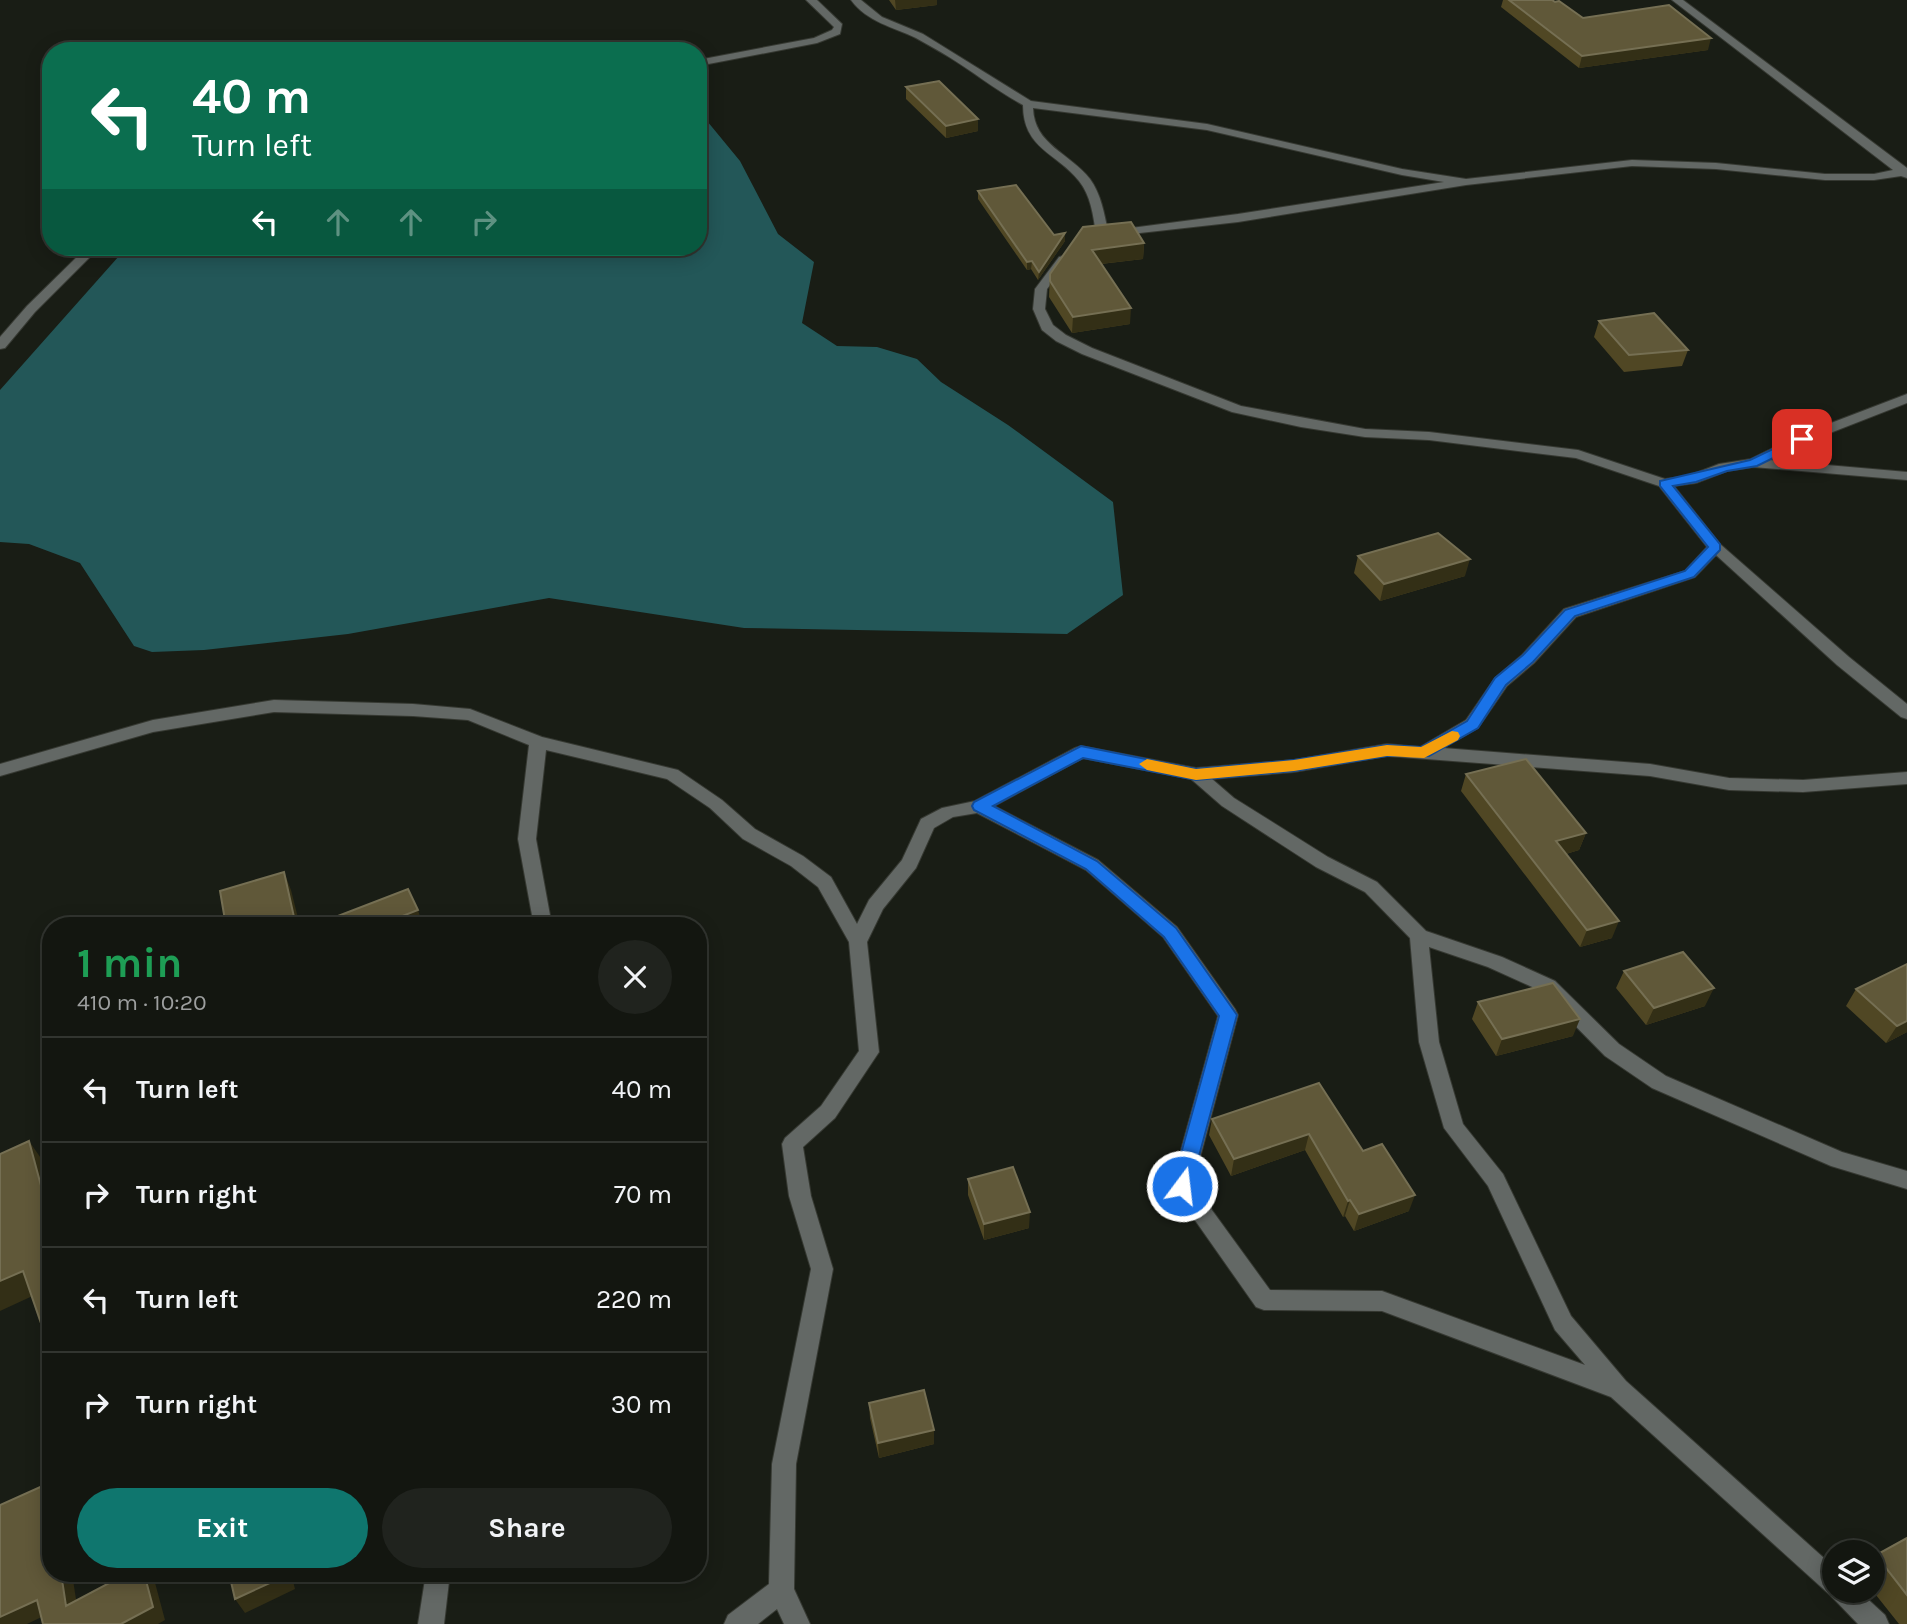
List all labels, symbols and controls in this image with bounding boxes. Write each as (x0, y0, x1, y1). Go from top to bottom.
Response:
text: 40 m (192, 68, 311, 125)
icon: left (77, 70, 168, 161)
text: Turn left (192, 127, 312, 164)
icon: left (246, 203, 284, 241)
icon: ahead (319, 203, 357, 241)
icon: ahead (392, 203, 430, 241)
icon: right (465, 203, 503, 241)
pin (1772, 409, 1832, 469)
icon: arrive (1783, 420, 1821, 458)
text: 1 min (77, 938, 182, 988)
button: close (598, 940, 672, 1014)
text: 410 m · 10:20 (77, 989, 207, 1016)
icon: left (77, 1071, 115, 1109)
text: Turn left (136, 1074, 238, 1105)
text: 40 m (612, 1074, 672, 1105)
position arrow (1145, 1149, 1219, 1223)
icon: right (77, 1176, 115, 1214)
text: Turn right (136, 1179, 257, 1210)
text: 70 m (614, 1179, 672, 1210)
icon: left (77, 1281, 115, 1319)
text: Turn left (136, 1284, 238, 1315)
text: 220 m (596, 1284, 672, 1315)
icon: right (77, 1386, 115, 1424)
text: Turn right (136, 1389, 257, 1420)
text: 30 m (611, 1389, 672, 1420)
button: Exit (77, 1488, 368, 1568)
button: Share (382, 1488, 672, 1568)
map controls (1822, 1540, 1885, 1603)
button: layers (1822, 1540, 1885, 1603)

